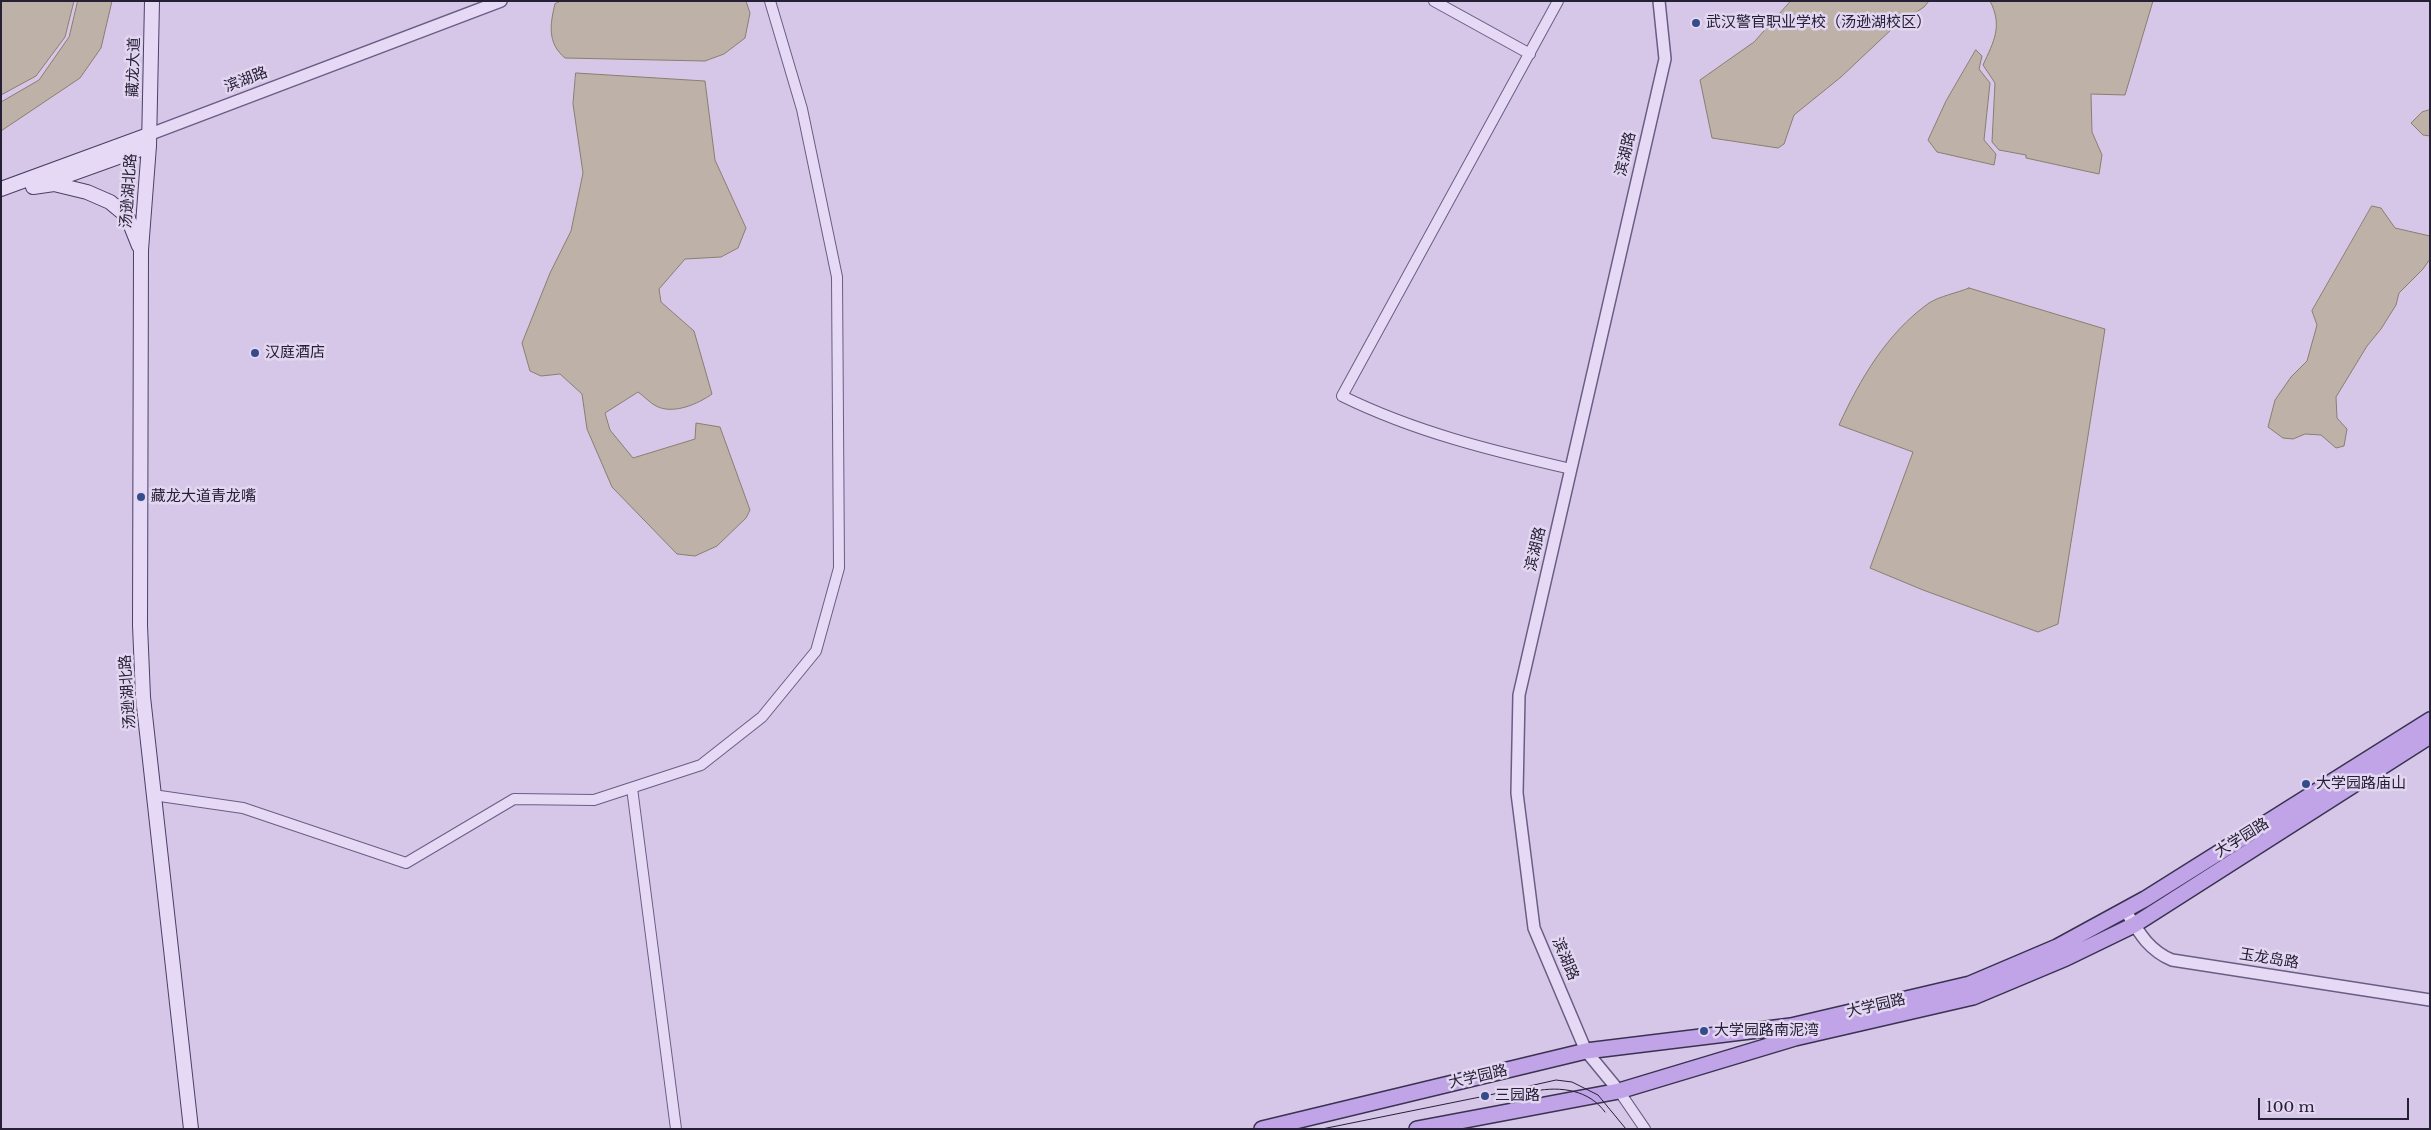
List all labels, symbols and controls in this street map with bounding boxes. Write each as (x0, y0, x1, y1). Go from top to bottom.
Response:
place label: 武汉警官职业学校（汤逊湖校区） (1706, 14, 1931, 32)
marker: 武汉警官职业学校（汤逊湖校区） (1690, 17, 1702, 29)
street label: 藏龙大道 (124, 37, 144, 97)
street label: 滨湖路 (222, 64, 270, 96)
street label: 滨湖路 (1612, 130, 1640, 178)
street label: 汤逊湖北路 (117, 153, 141, 229)
place label: 汉庭酒店 (265, 344, 325, 362)
marker: 汉庭酒店 (249, 347, 261, 359)
place label: 藏龙大道青龙嘴 (151, 488, 256, 506)
marker: 藏龙大道青龙嘴 (135, 491, 147, 503)
street label: 滨湖路 (1522, 525, 1550, 573)
street label: 汤逊湖北路 (116, 654, 140, 730)
place label: 大学园路庙山 (2316, 775, 2406, 793)
marker: 大学园路庙山 (2300, 778, 2312, 790)
street label: 大学园路 (2212, 814, 2272, 862)
street label: 滨湖路 (1548, 935, 1582, 983)
street label: 玉龙岛路 (2238, 945, 2300, 973)
street label: 大学园路 (1845, 990, 1907, 1022)
place label: 大学园路南泥湾 (1714, 1022, 1819, 1040)
marker: 大学园路南泥湾 (1698, 1025, 1710, 1037)
street label: 大学园路 (1447, 1061, 1509, 1093)
place label: 三园路 (1495, 1087, 1540, 1105)
scale bar (2261, 1088, 2412, 1120)
marker: 三园路 (1479, 1090, 1491, 1102)
text: 100 m (2266, 1097, 2315, 1116)

